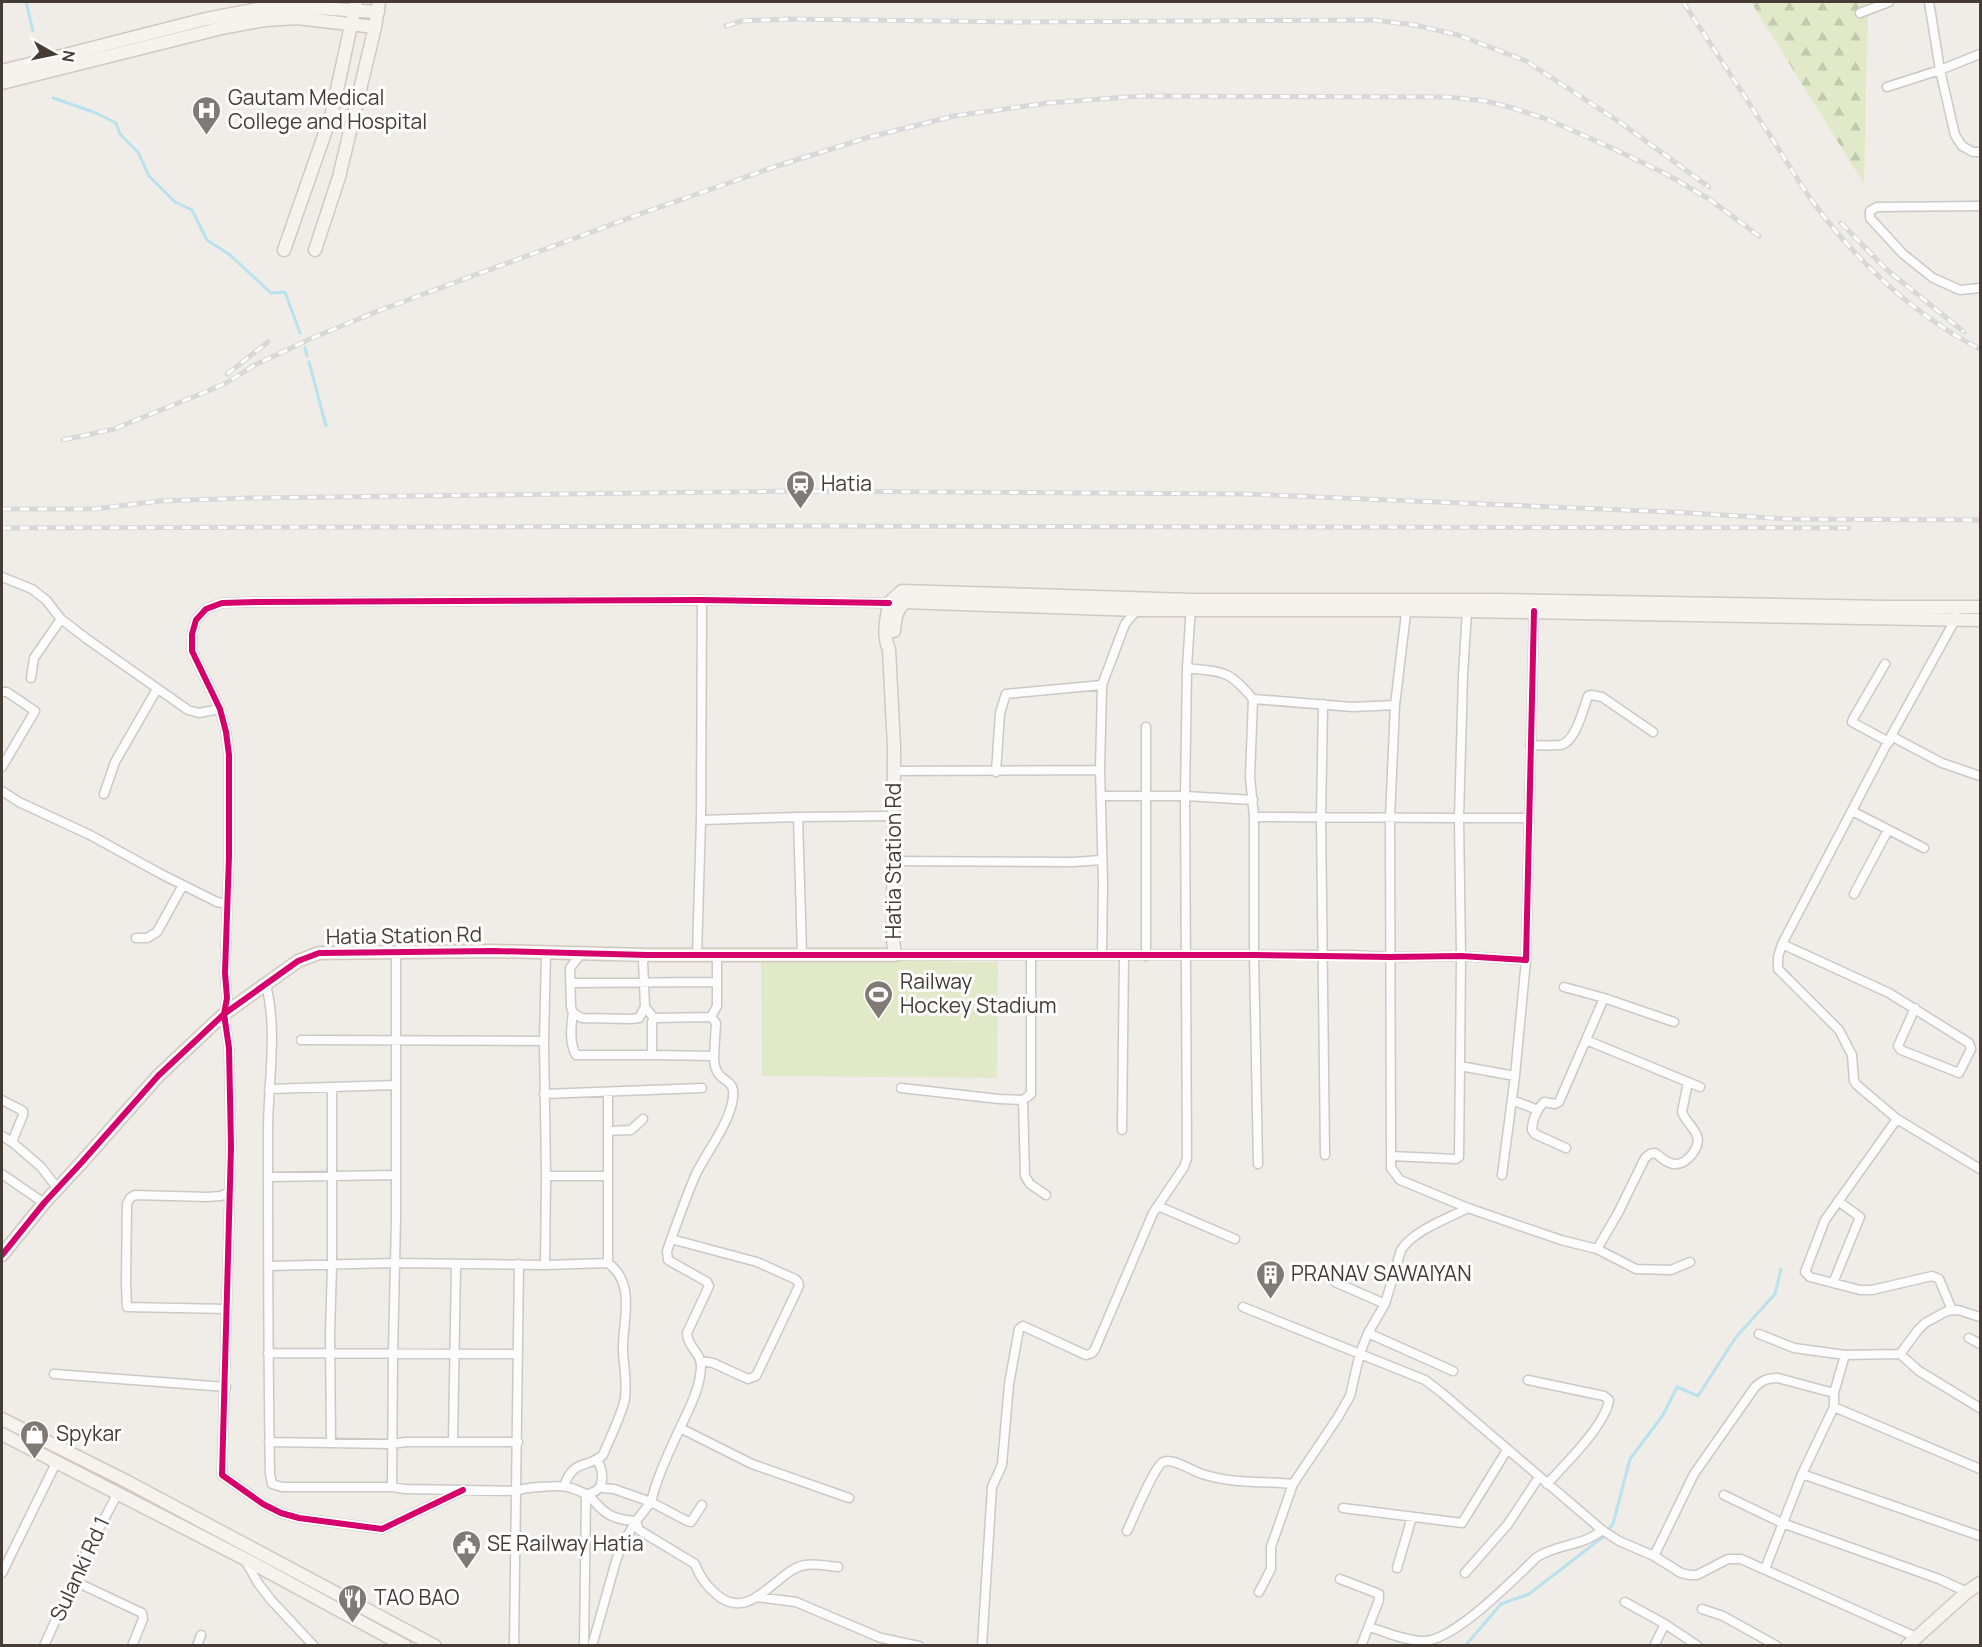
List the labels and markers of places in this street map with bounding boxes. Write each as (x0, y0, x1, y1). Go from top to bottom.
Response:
place label: Gautam Medical College and Hospital (228, 83, 427, 135)
hospital icon: Gautam Medical College and Hospital (191, 94, 223, 136)
station icon: Hatia (784, 468, 816, 510)
place label: Hatia (821, 469, 872, 497)
place label: Railway Hockey Stadium (900, 967, 1057, 1019)
sports icon: Railway Hockey Stadium (863, 978, 895, 1020)
building icon: PRANAV SAWAIYAN (1254, 1258, 1286, 1300)
place label: PRANAV SAWAIYAN (1291, 1259, 1472, 1287)
shop icon: Spykar (19, 1418, 51, 1460)
place label: Spykar (56, 1419, 122, 1447)
public building icon: SE Railway Hatia (450, 1528, 482, 1570)
place label: SE Railway Hatia (487, 1529, 644, 1557)
restaurant icon: TAO BAO (337, 1582, 369, 1624)
place label: TAO BAO (374, 1583, 459, 1611)

